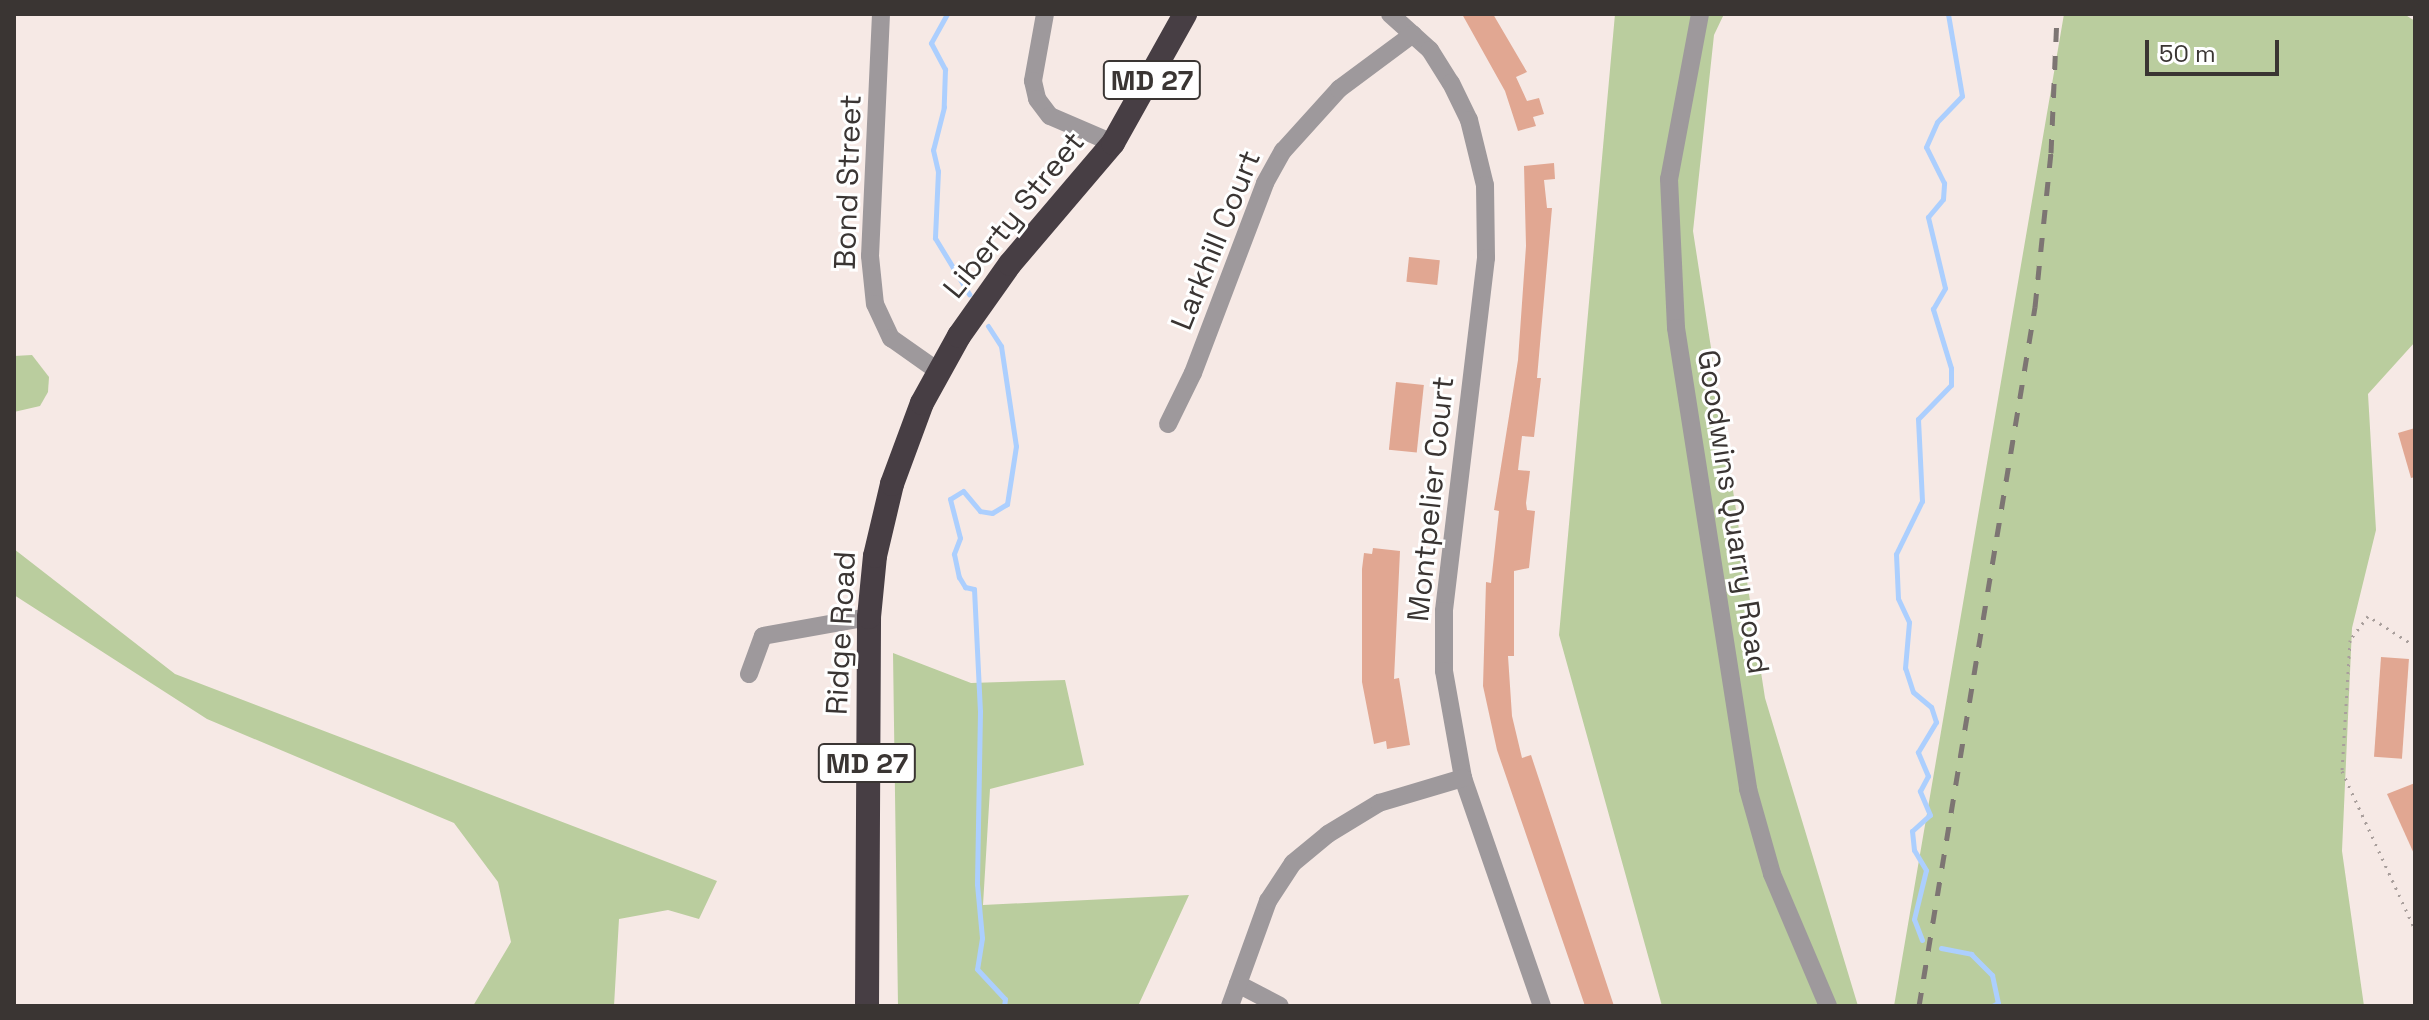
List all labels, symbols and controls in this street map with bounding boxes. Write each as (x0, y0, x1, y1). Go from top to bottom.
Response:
scale bar (2149, 24, 2283, 74)
text: 50 m (2159, 38, 2216, 69)
road number: MD 27 (1102, 56, 1202, 104)
street label: Bond Street (827, 94, 869, 270)
street label: Liberty Street (936, 125, 1092, 305)
street label: Larkhill Court (1164, 145, 1268, 335)
street label: Goodwins Quarry Road (1690, 347, 1776, 677)
street label: Montpelier Court (1400, 375, 1462, 623)
street label: Ridge Road (819, 550, 863, 716)
road number: MD 27 (817, 739, 917, 787)

